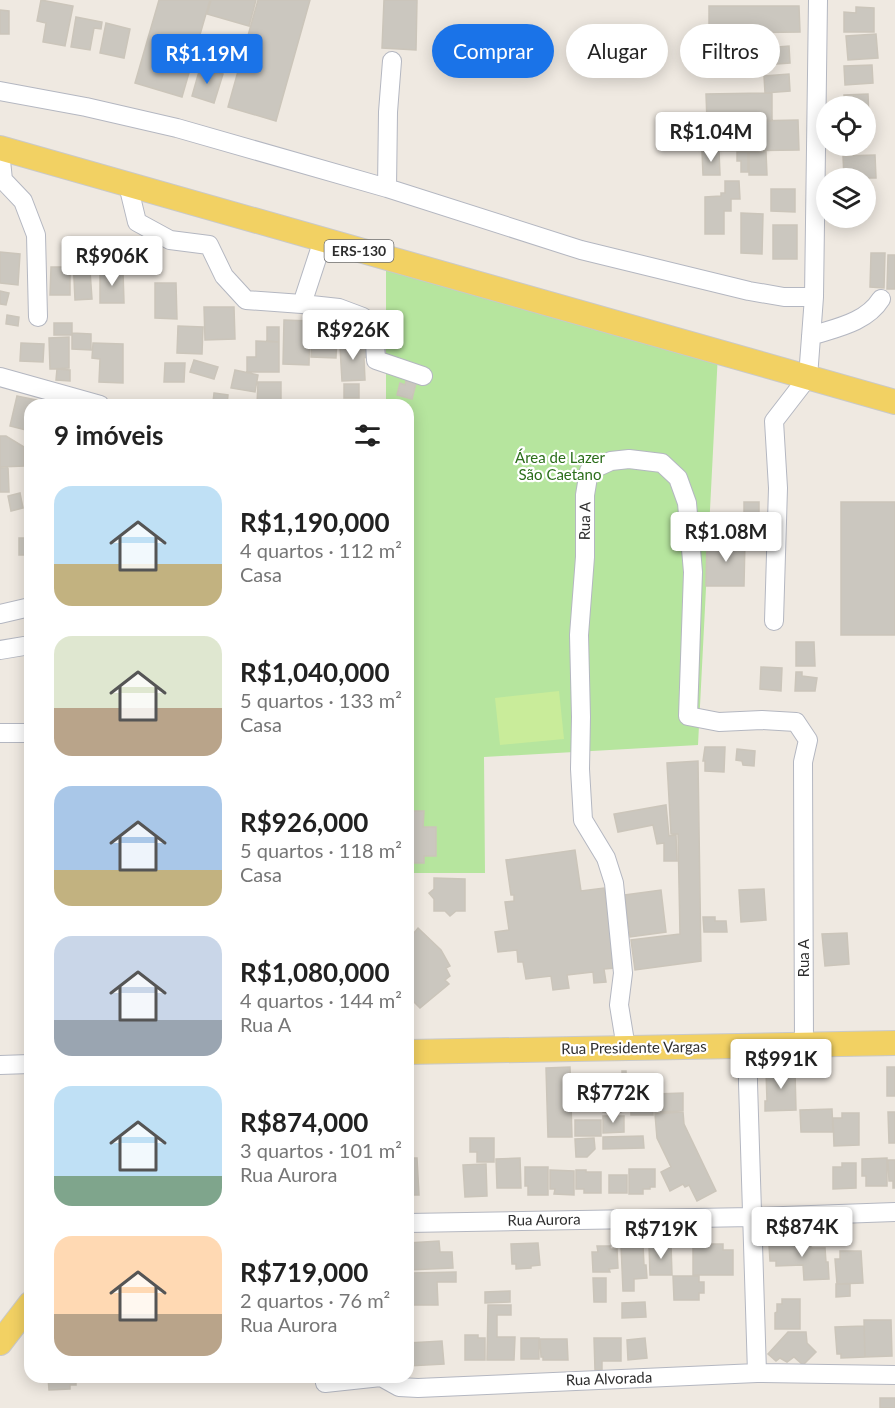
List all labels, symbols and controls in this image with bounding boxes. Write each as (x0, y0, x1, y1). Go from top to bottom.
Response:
chip: Comprar (432, 24, 554, 78)
chip: Alugar (566, 24, 668, 78)
chip: Filtros (680, 24, 780, 78)
pin: R$1.19M (152, 34, 262, 85)
text: R$1.19M (166, 41, 248, 65)
map controls (816, 96, 876, 228)
button: locate (816, 96, 876, 156)
pin: R$1.04M (656, 112, 766, 163)
text: R$1.04M (670, 119, 752, 143)
button: layers (816, 168, 876, 228)
pin: R$906K (63, 236, 161, 287)
road number: ERS-130 (324, 240, 394, 262)
text: R$906K (76, 243, 148, 267)
pin: R$926K (304, 310, 402, 361)
text: R$926K (317, 317, 389, 341)
text: 9 imóveis (54, 419, 164, 451)
icon: filters (351, 419, 384, 452)
park label: Área de Lazer São Caetano (515, 448, 605, 483)
street label: Rua A (575, 501, 593, 540)
text: R$1,190,000 (240, 506, 390, 538)
icon: home (102, 510, 174, 582)
pin: R$1.08M (671, 512, 781, 563)
text: R$1.08M (685, 519, 767, 543)
text: 4 quartos · 112 m² (240, 538, 402, 562)
text: Casa (240, 562, 282, 586)
text: R$1,040,000 (240, 656, 390, 688)
icon: home (102, 660, 174, 732)
text: 5 quartos · 133 m² (240, 688, 402, 712)
text: Casa (240, 712, 282, 736)
text: R$926,000 (240, 806, 368, 838)
icon: home (102, 810, 174, 882)
text: 5 quartos · 118 m² (240, 838, 402, 862)
text: Casa (240, 862, 282, 886)
street label: Rua A (794, 938, 812, 977)
text: R$1,080,000 (240, 956, 390, 988)
icon: home (102, 960, 174, 1032)
text: 4 quartos · 144 m² (240, 988, 402, 1012)
text: Rua A (240, 1012, 291, 1036)
street label: Rua Presidente Vargas (561, 1037, 707, 1057)
pin: R$991K (732, 1039, 830, 1090)
text: R$991K (745, 1046, 817, 1070)
pin: R$772K (564, 1073, 662, 1124)
text: R$772K (577, 1080, 649, 1104)
text: R$874,000 (240, 1106, 368, 1138)
icon: home (102, 1110, 174, 1182)
text: 3 quartos · 101 m² (240, 1138, 402, 1162)
text: Rua Aurora (240, 1162, 337, 1186)
pin: R$874K (753, 1207, 851, 1258)
street label: Rua Aurora (507, 1209, 581, 1229)
pin: R$719K (612, 1209, 710, 1260)
text: R$874K (766, 1214, 838, 1238)
text: R$719K (625, 1216, 697, 1240)
text: R$719,000 (240, 1256, 368, 1288)
icon: home (102, 1260, 174, 1332)
text: 2 quartos · 76 m² (240, 1288, 390, 1312)
text: Rua Aurora (240, 1312, 337, 1336)
street label: Rua Alvorada (565, 1367, 653, 1389)

